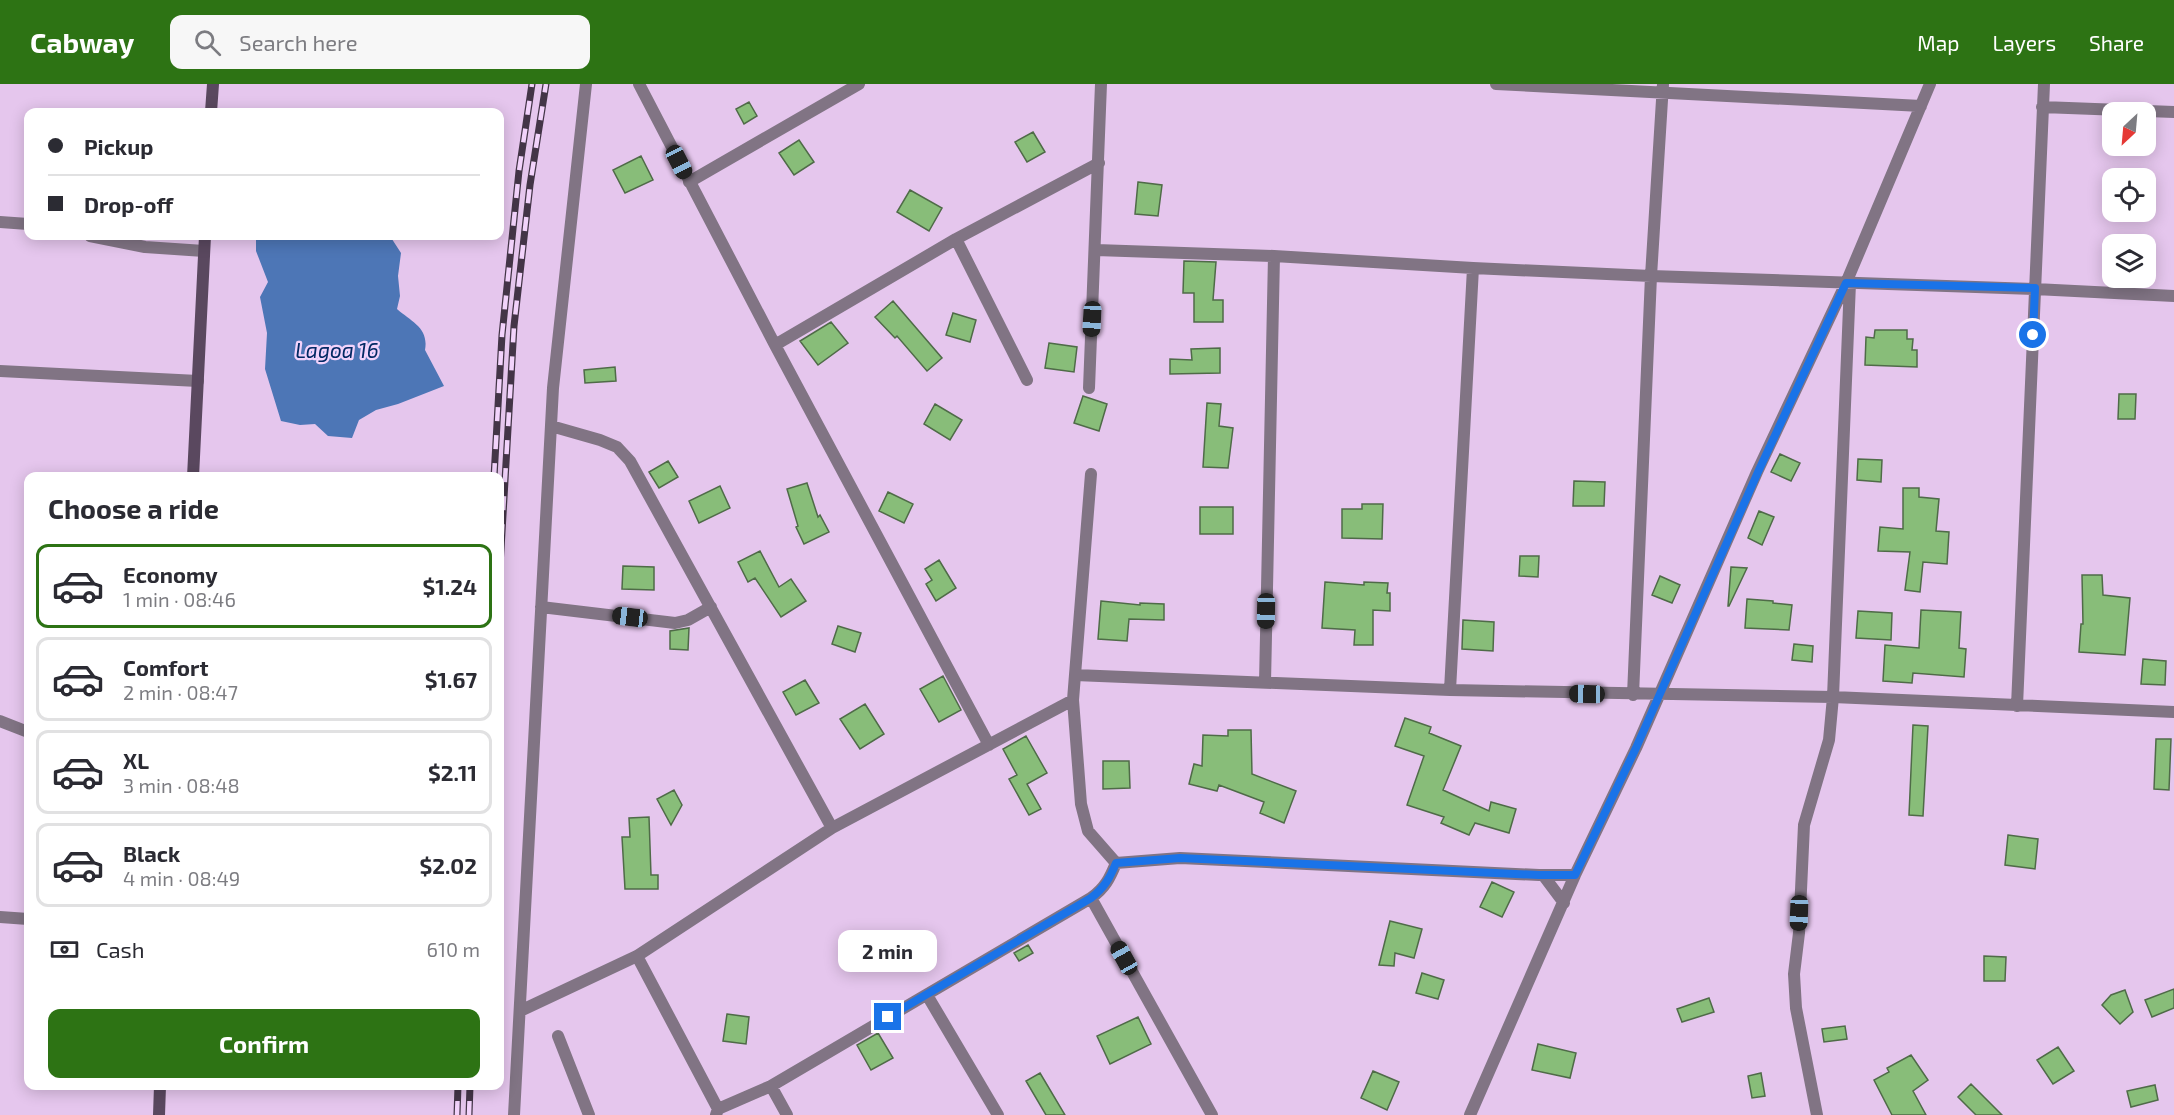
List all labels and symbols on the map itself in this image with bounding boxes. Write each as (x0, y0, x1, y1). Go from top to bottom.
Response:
north arrow (2102, 102, 2156, 156)
car (663, 142, 695, 182)
car (1082, 301, 1102, 337)
route start (2019, 321, 2046, 348)
water label: Lagoa 16 (295, 337, 379, 362)
car (1257, 593, 1275, 629)
car (611, 606, 649, 628)
car (1569, 685, 1605, 703)
car (1789, 895, 1809, 931)
callout: 2 min (838, 930, 938, 972)
car (1107, 938, 1141, 978)
route end (874, 1003, 901, 1030)

